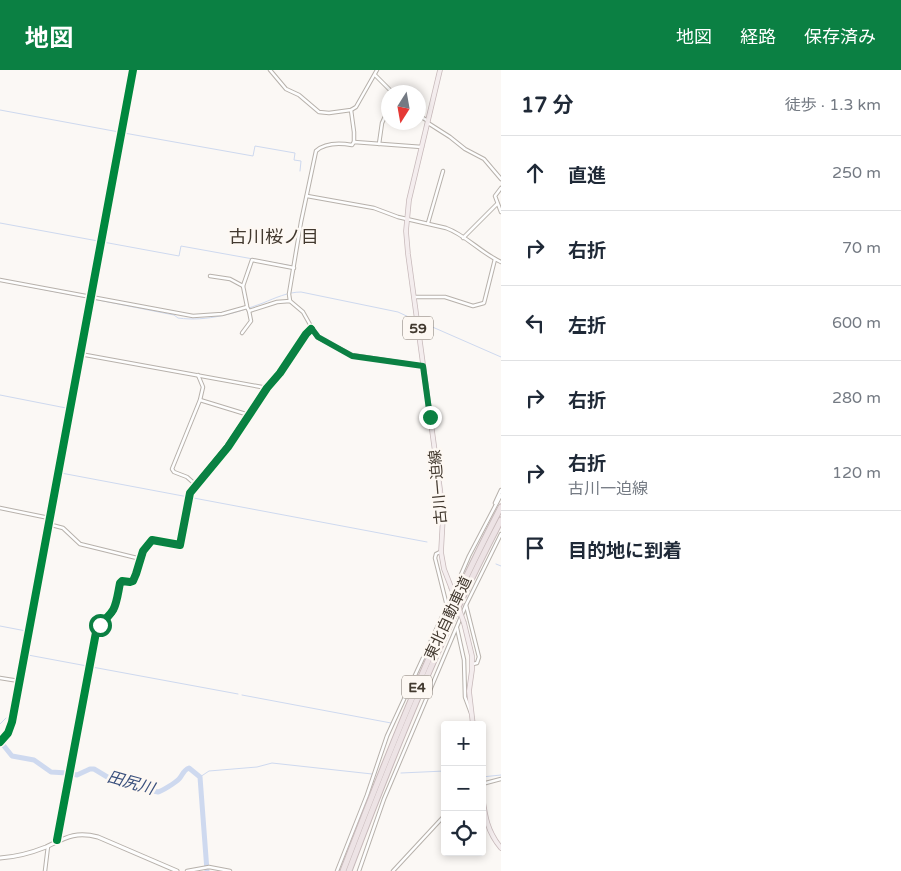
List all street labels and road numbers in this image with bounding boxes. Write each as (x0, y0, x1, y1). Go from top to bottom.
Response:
road number: 59 (403, 317, 433, 340)
street label: 古川一迫線 (426, 449, 450, 525)
street label: 東北自動車道 (421, 573, 475, 663)
road number: E4 (402, 676, 432, 698)

